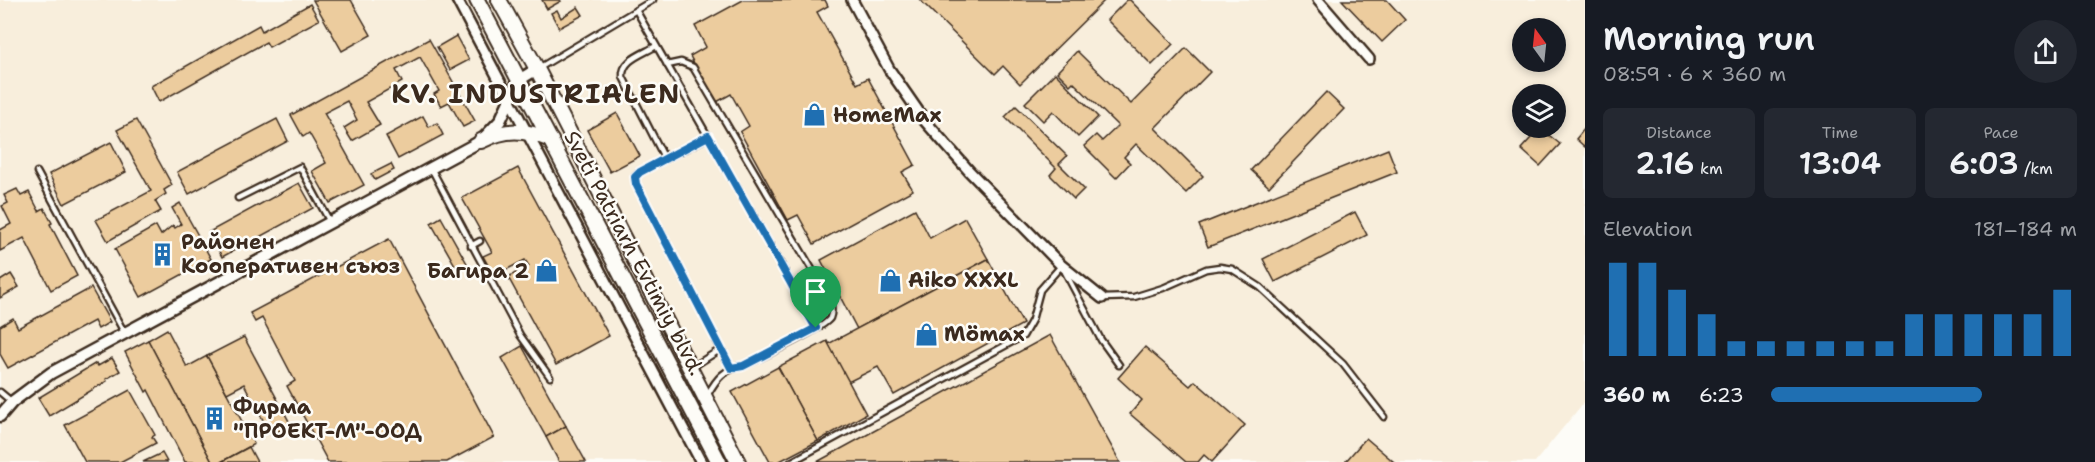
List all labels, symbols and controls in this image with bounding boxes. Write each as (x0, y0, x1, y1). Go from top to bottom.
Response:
text: Morning run (1603, 16, 1815, 61)
north arrow (1512, 18, 1566, 72)
map controls (1512, 18, 1566, 138)
button: share (2014, 20, 2077, 83)
text: 08:59 · 6 × 360 m (1603, 61, 1786, 87)
district label: KV. INDUSTRIALEN (391, 75, 681, 112)
button: layers (1512, 84, 1566, 138)
place label: HomeMax (833, 101, 941, 129)
shop icon: HomeMax (802, 102, 828, 128)
text: Distance (1646, 122, 1712, 143)
text: Time (1822, 122, 1858, 143)
text: Pace (1983, 122, 2019, 143)
street label: Sveti Patriarh Evtimiy blvd. (557, 126, 711, 380)
text: 2.16 (1635, 143, 1695, 184)
text: 13:04 (1799, 143, 1881, 184)
text: 6:03 (1949, 143, 2019, 184)
text: km (1695, 158, 1723, 179)
text: /km (2019, 158, 2053, 179)
text: Elevation (1603, 216, 1693, 242)
text: 181–184 m (1974, 216, 2077, 242)
place label: Районен Кооперативен съюз (181, 228, 400, 280)
building icon: Районен Кооперативен съюз (150, 241, 176, 267)
place label: Багира 2 (427, 257, 529, 285)
shop icon: Багира 2 (534, 258, 560, 284)
pin (790, 266, 841, 328)
place label: Aiko XXXL (908, 266, 1018, 294)
shop icon: Aiko XXXL (877, 267, 903, 293)
icon: arrive (799, 275, 832, 308)
place label: Mömax (944, 320, 1025, 348)
shop icon: Mömax (913, 321, 939, 347)
text: 360 m (1603, 382, 1670, 408)
text: 6:23 (1699, 382, 1744, 408)
place label: Фирма "ПРОЕКТ-М"-ООД (233, 393, 422, 445)
building icon: Фирма "ПРОЕКТ-М"-ООД (202, 406, 228, 432)

